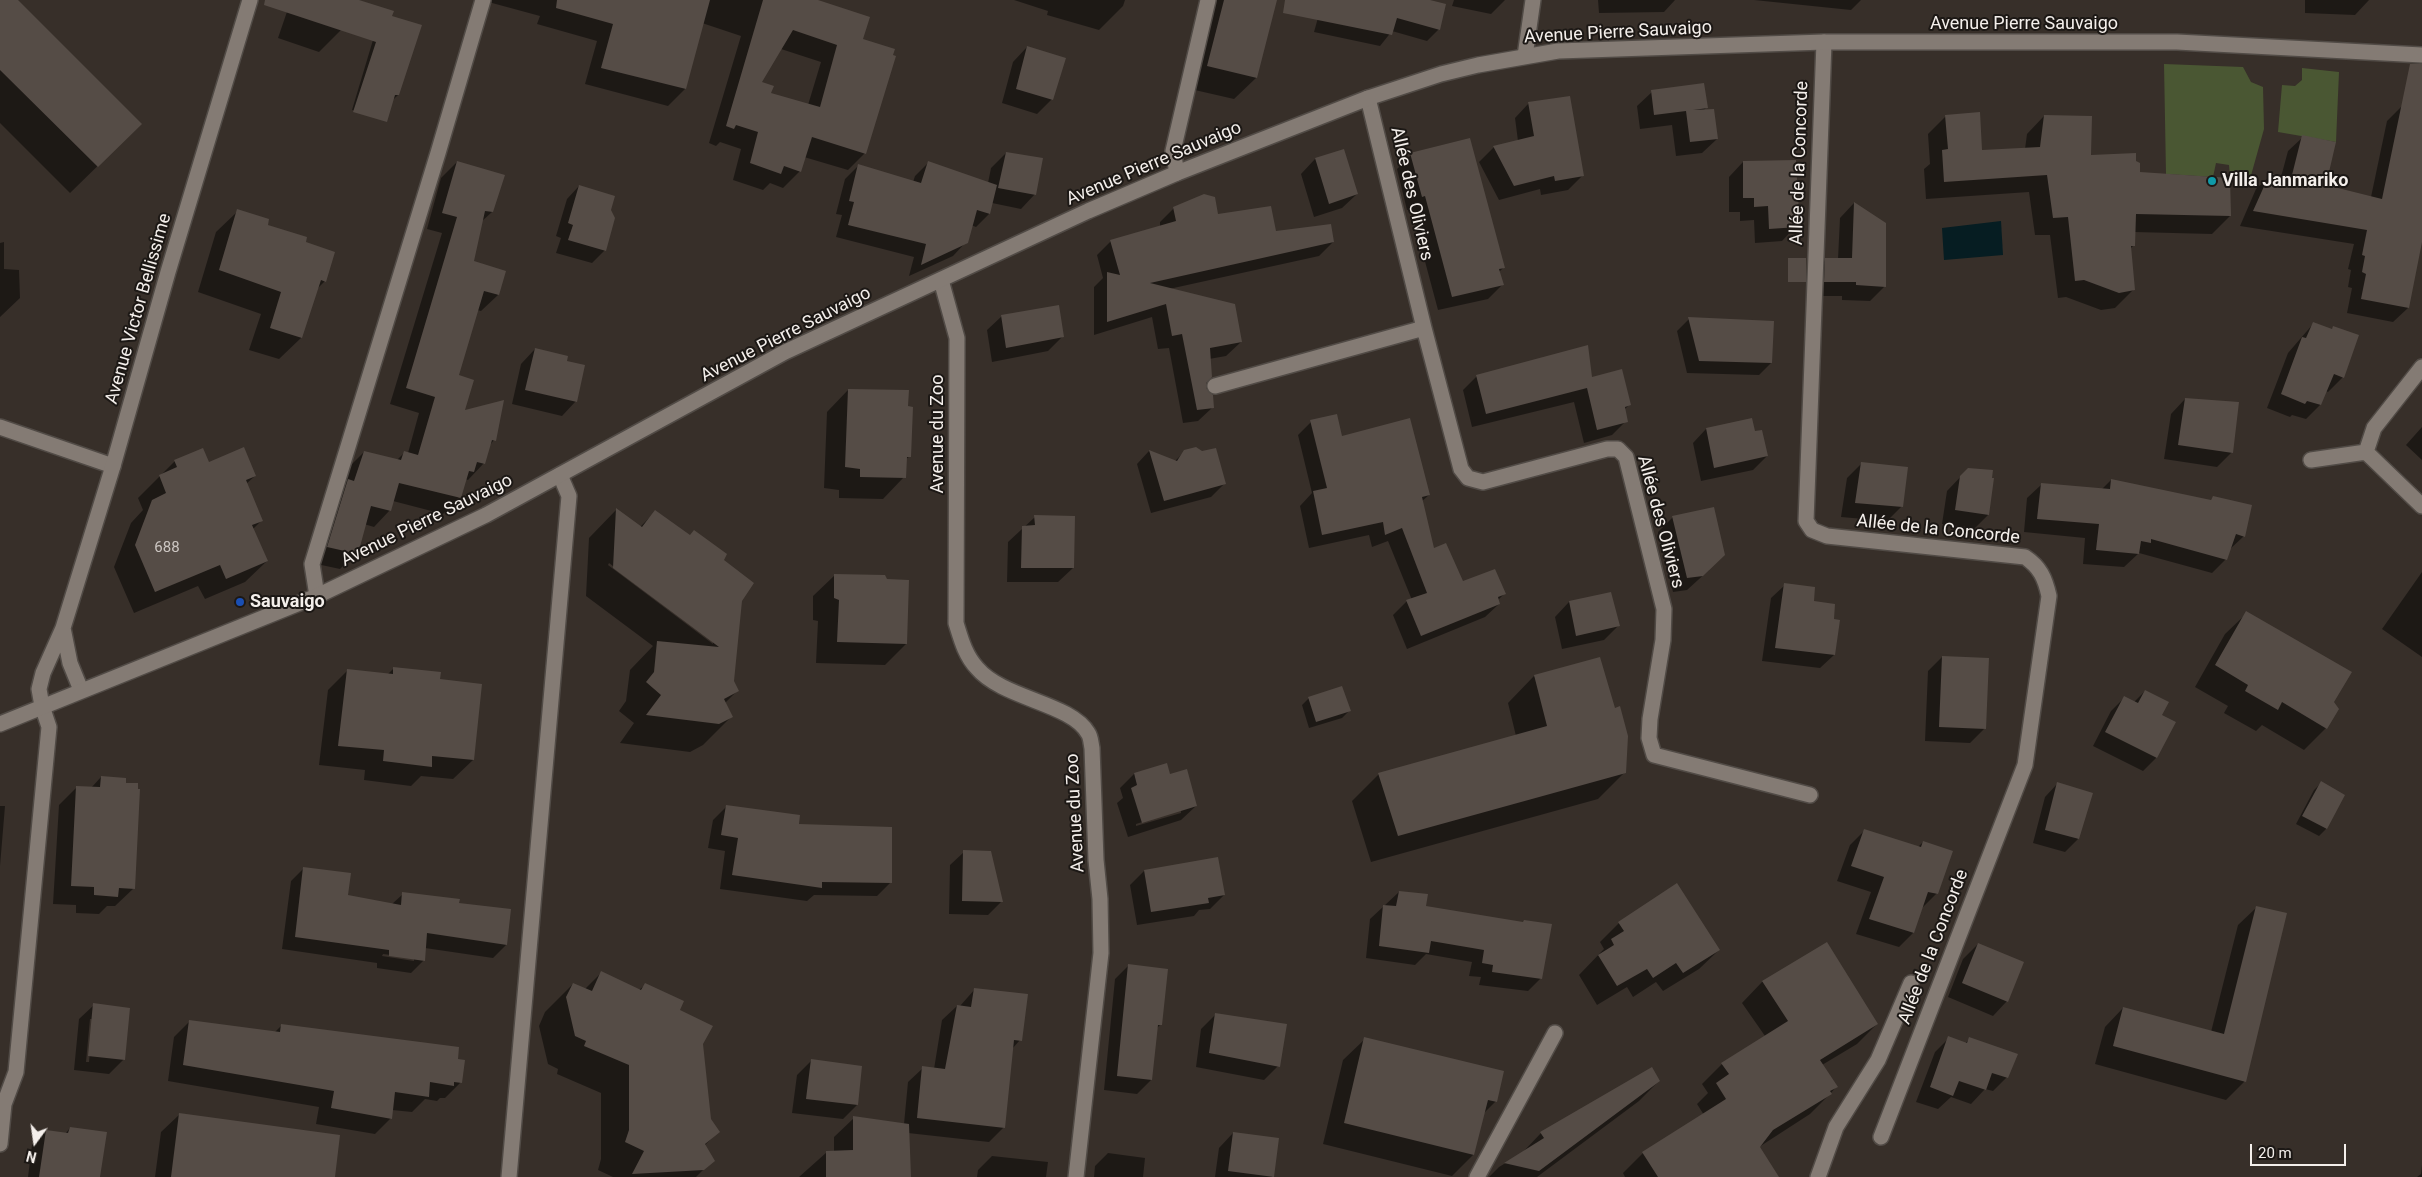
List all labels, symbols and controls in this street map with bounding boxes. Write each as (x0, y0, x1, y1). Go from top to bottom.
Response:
street label: Avenue Pierre Sauvaigo (1930, 13, 2118, 35)
street label: Avenue Pierre Sauvaigo (1523, 17, 1713, 49)
street label: Allée de la Concorde (1786, 81, 1814, 245)
street label: Avenue Pierre Sauvaigo (1063, 117, 1245, 211)
street label: Allée des Oliviers (1385, 125, 1437, 263)
place label: Villa Janmariko (2222, 170, 2348, 192)
marker: Villa Janmariko (2206, 175, 2218, 187)
street label: Avenue Victor Bellissime (101, 211, 177, 407)
street label: Avenue Pierre Sauvaigo (697, 283, 875, 387)
street label: Avenue du Zoo (927, 375, 949, 493)
street label: Allée des Oliviers (1632, 453, 1688, 591)
street label: Avenue Pierre Sauvaigo (338, 470, 516, 572)
street label: Allée de la Concorde (1855, 511, 2021, 549)
house number: 688 (154, 539, 180, 557)
place label: Sauvaigo (250, 591, 325, 613)
marker: Sauvaigo (234, 596, 246, 608)
street label: Avenue du Zoo (1062, 753, 1090, 873)
street label: Allée de la Concorde (1895, 867, 1973, 1027)
north arrow (10, 1117, 60, 1167)
scale bar (2252, 1134, 2348, 1166)
text: 20 m (2258, 1144, 2292, 1162)
text: N (25, 1148, 38, 1166)

